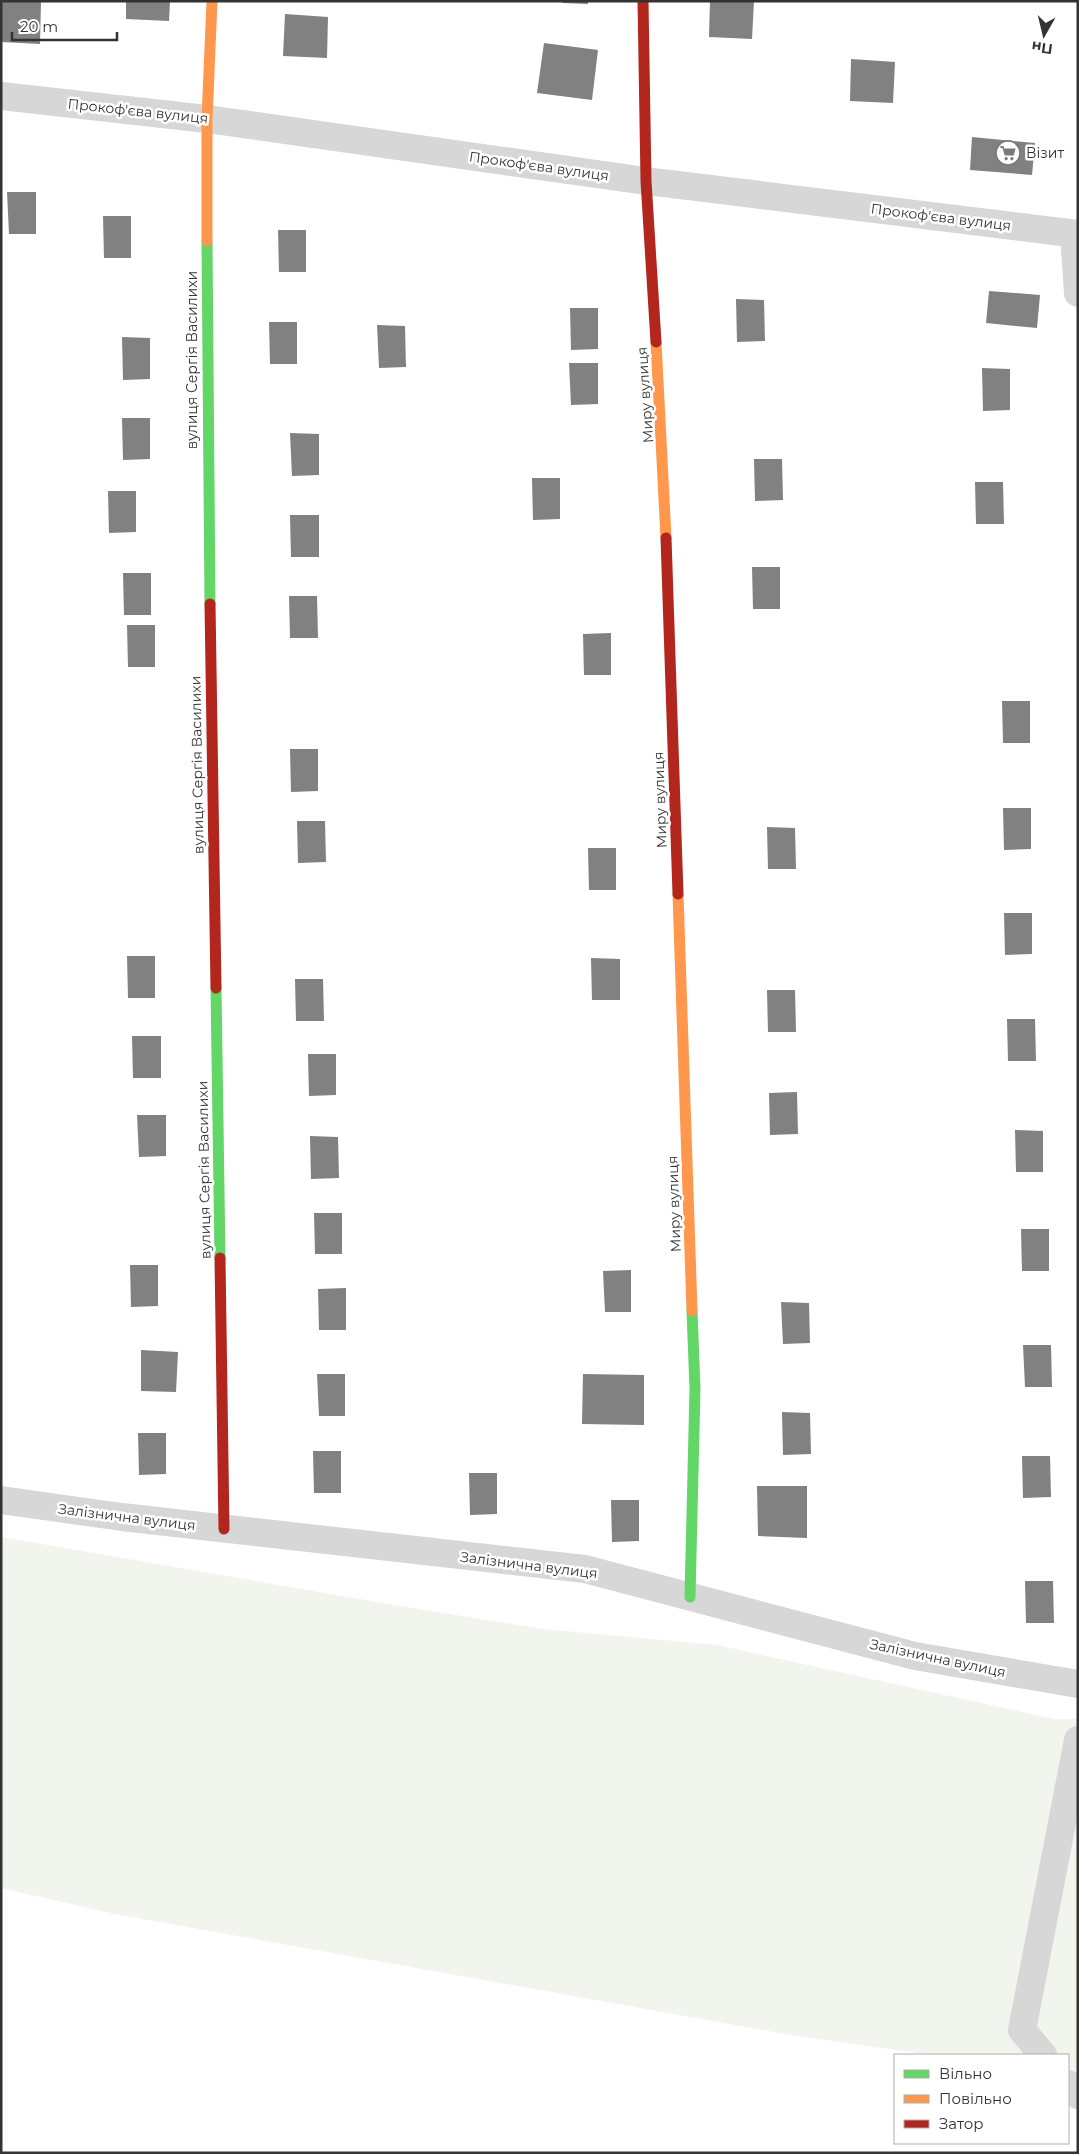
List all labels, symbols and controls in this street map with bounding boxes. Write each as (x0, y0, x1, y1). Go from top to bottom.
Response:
scale bar (12, 10, 118, 42)
north arrow (1019, 10, 1069, 60)
text: 20 m (20, 17, 58, 36)
text: Пн (1030, 37, 1054, 58)
street label: Прокоф'єва вулиця (67, 95, 209, 127)
supermarket icon: Візит (995, 140, 1021, 166)
place label: Візит (1026, 144, 1064, 162)
street label: Прокоф'єва вулиця (468, 147, 610, 185)
street label: Прокоф'єва вулиця (870, 199, 1012, 235)
street label: вулиця Сергія Василихи (183, 271, 201, 449)
street label: Миру вулиця (633, 346, 657, 444)
street label: вулиця Сергія Василихи (186, 676, 208, 854)
street label: Миру вулиця (649, 751, 671, 849)
street label: вулиця Сергія Василихи (193, 1081, 215, 1259)
street label: Миру вулиця (663, 1155, 685, 1253)
street label: Залізнична вулиця (57, 1500, 197, 1534)
street label: Залізнична вулиця (459, 1548, 599, 1582)
street label: Залізнична вулиця (868, 1635, 1008, 1681)
legend (894, 2054, 1069, 2144)
text: Вільно (939, 2064, 992, 2083)
text: Повільно (939, 2089, 1012, 2108)
text: Затор (939, 2114, 984, 2133)

